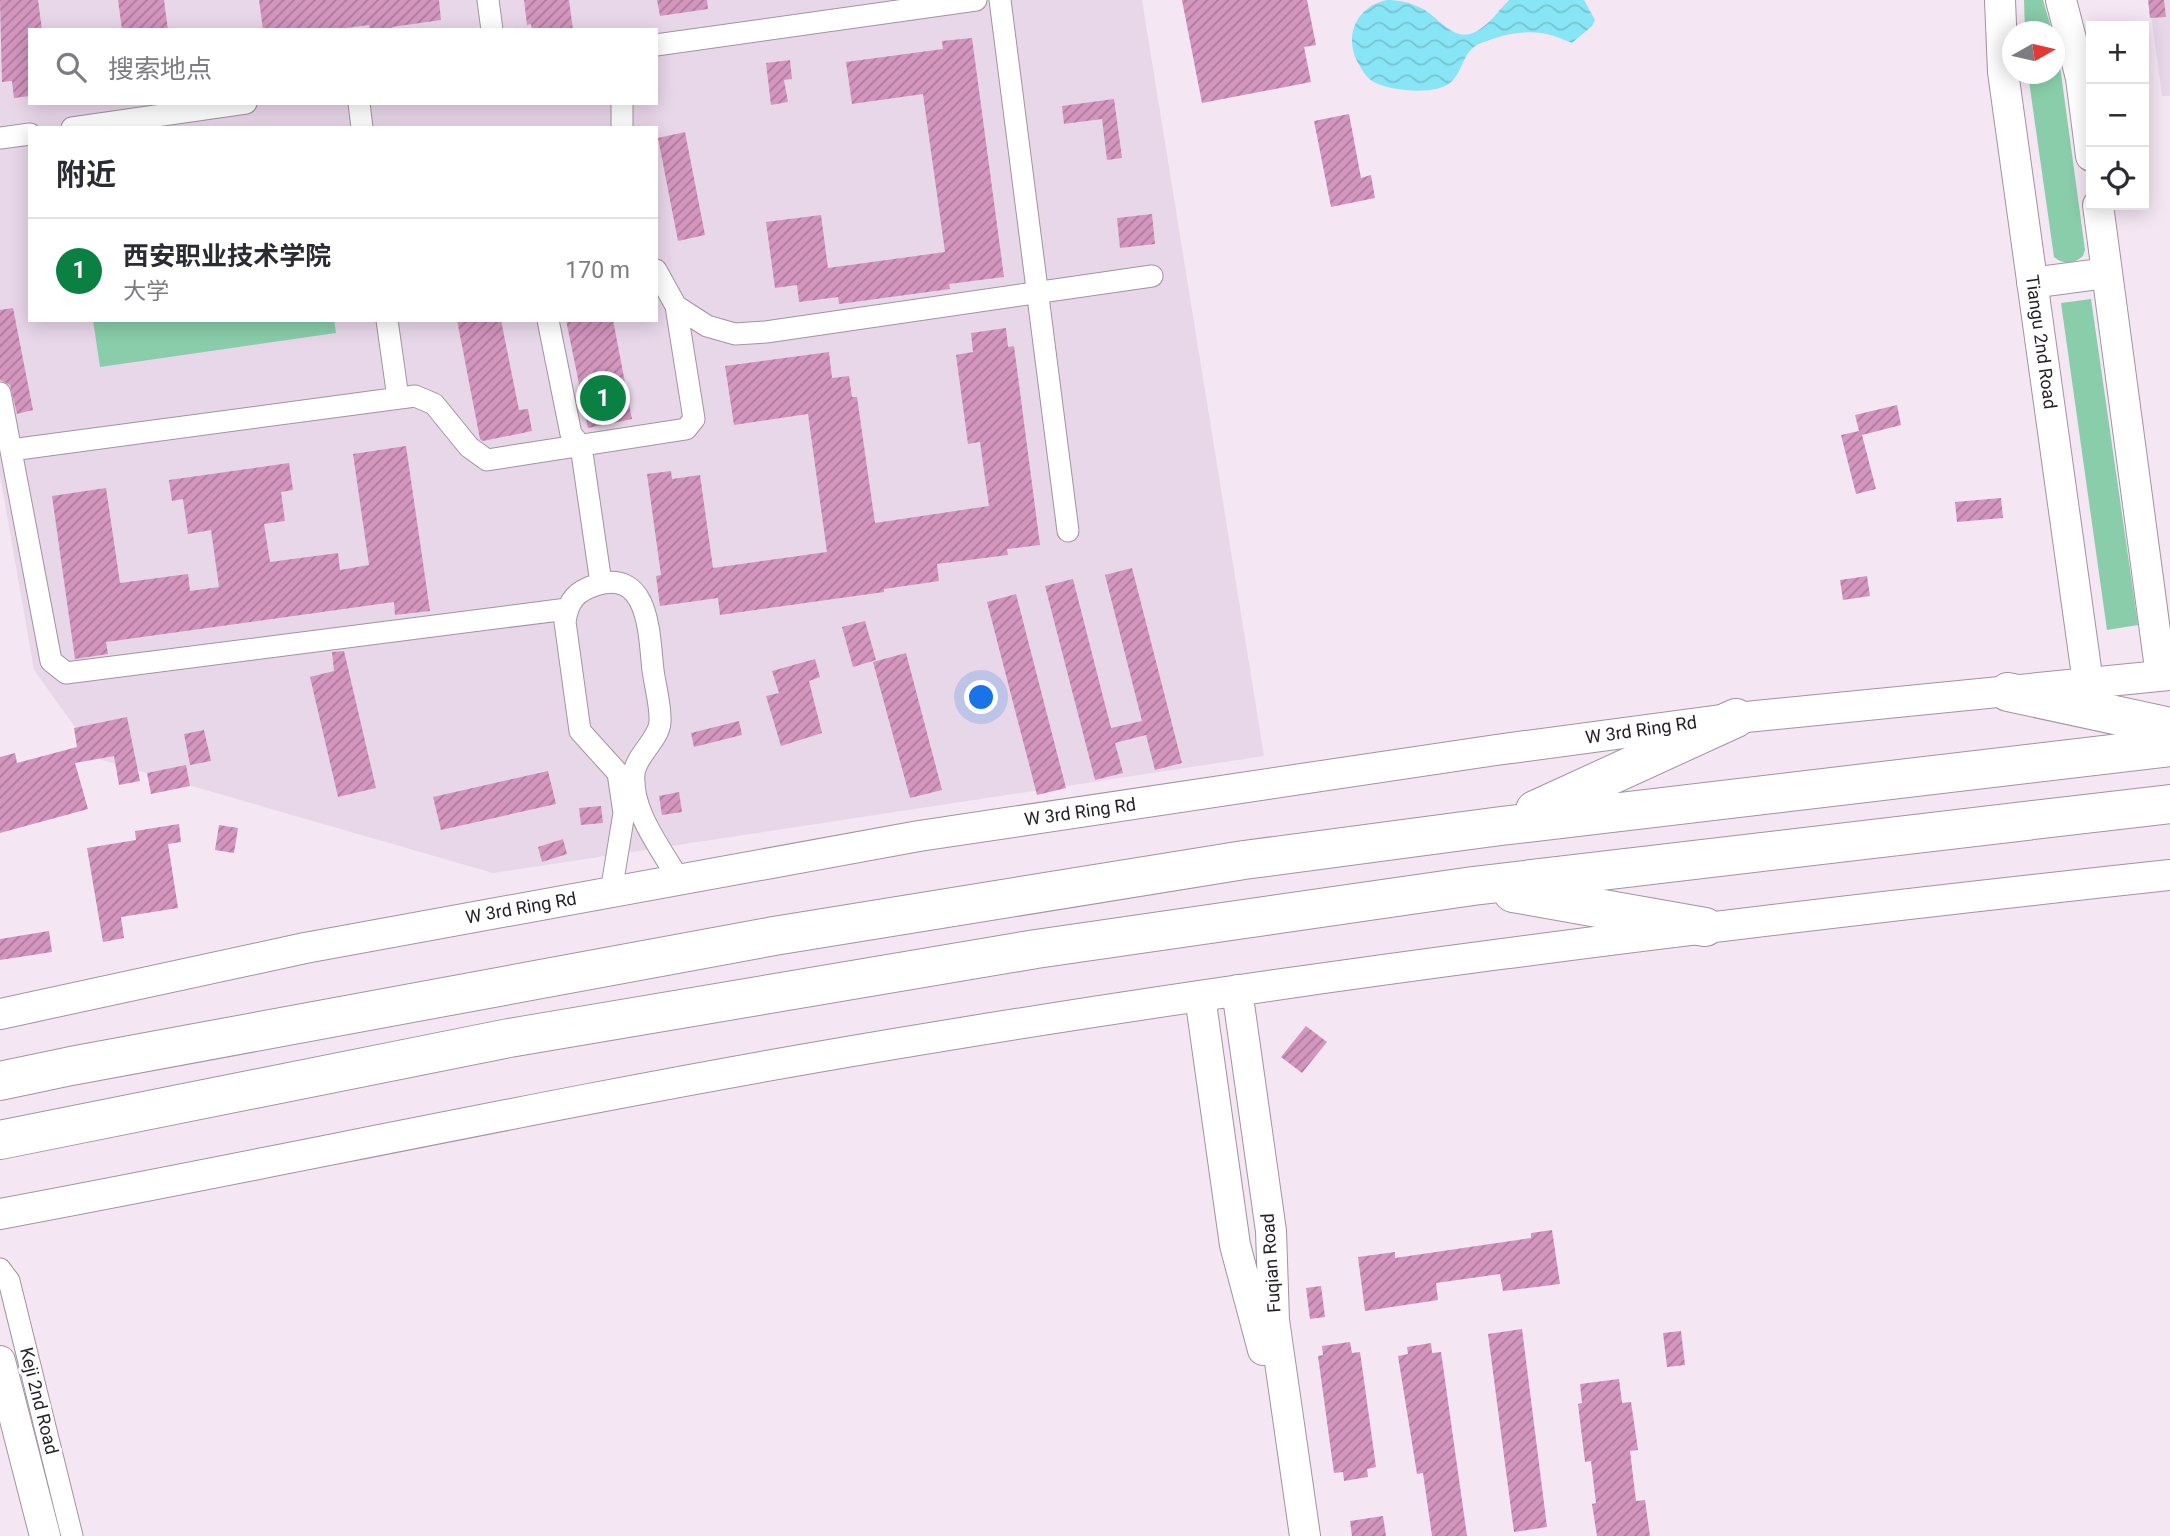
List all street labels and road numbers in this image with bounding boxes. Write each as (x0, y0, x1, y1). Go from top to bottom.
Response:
street label: Tiangu 2nd Road (2022, 273, 2061, 410)
street label: W 3rd Ring Rd (1584, 711, 1698, 748)
street label: W 3rd Ring Rd (1023, 793, 1137, 830)
street label: W 3rd Ring Rd (464, 887, 578, 928)
street label: Fuqian Road (1257, 1213, 1284, 1314)
street label: Keji 2nd Road (16, 1345, 63, 1457)

